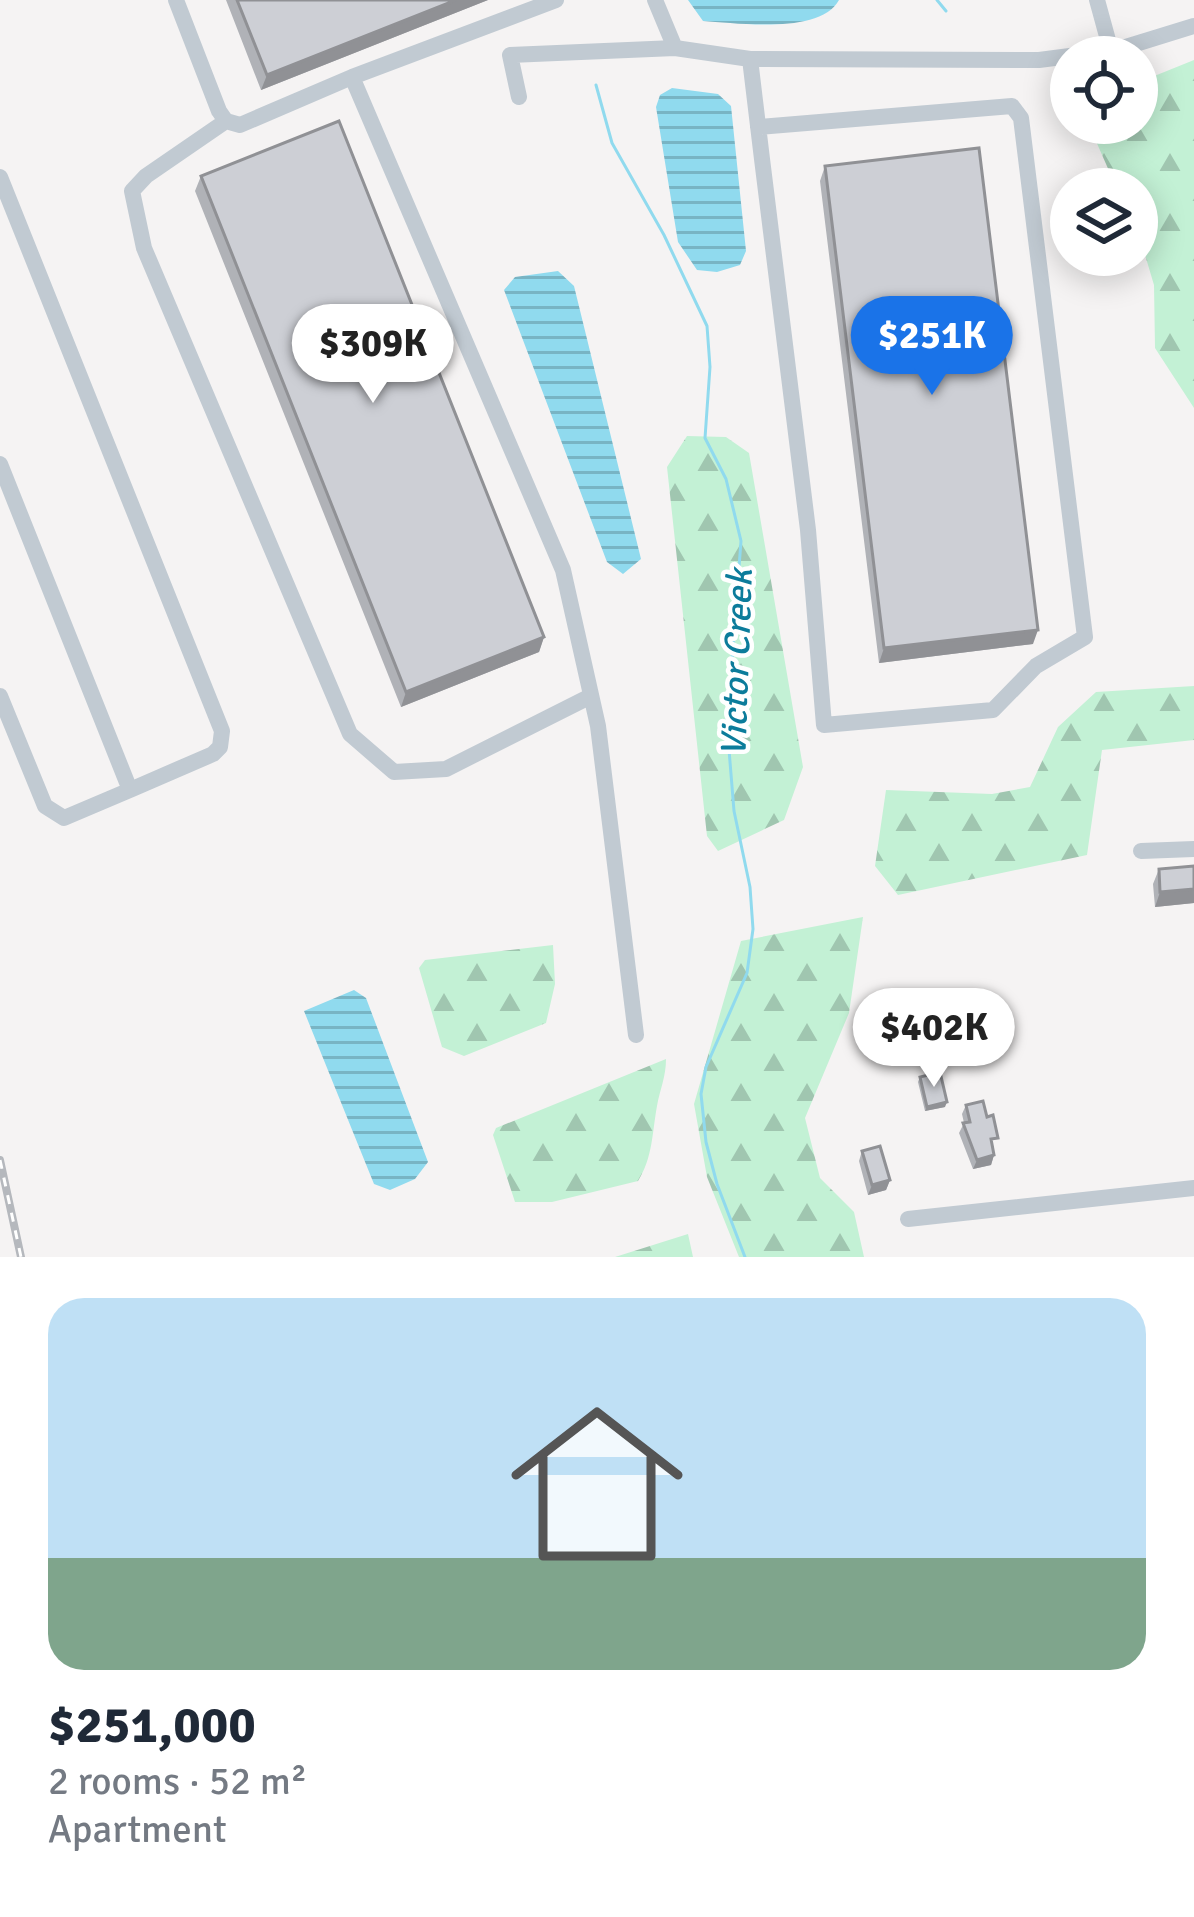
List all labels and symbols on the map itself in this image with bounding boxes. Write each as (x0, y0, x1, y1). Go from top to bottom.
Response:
pin: $251K (848, 296, 1016, 398)
pin: $309K (289, 304, 457, 406)
water label: Victor Creek (711, 565, 763, 758)
pin: $402K (850, 988, 1018, 1090)

